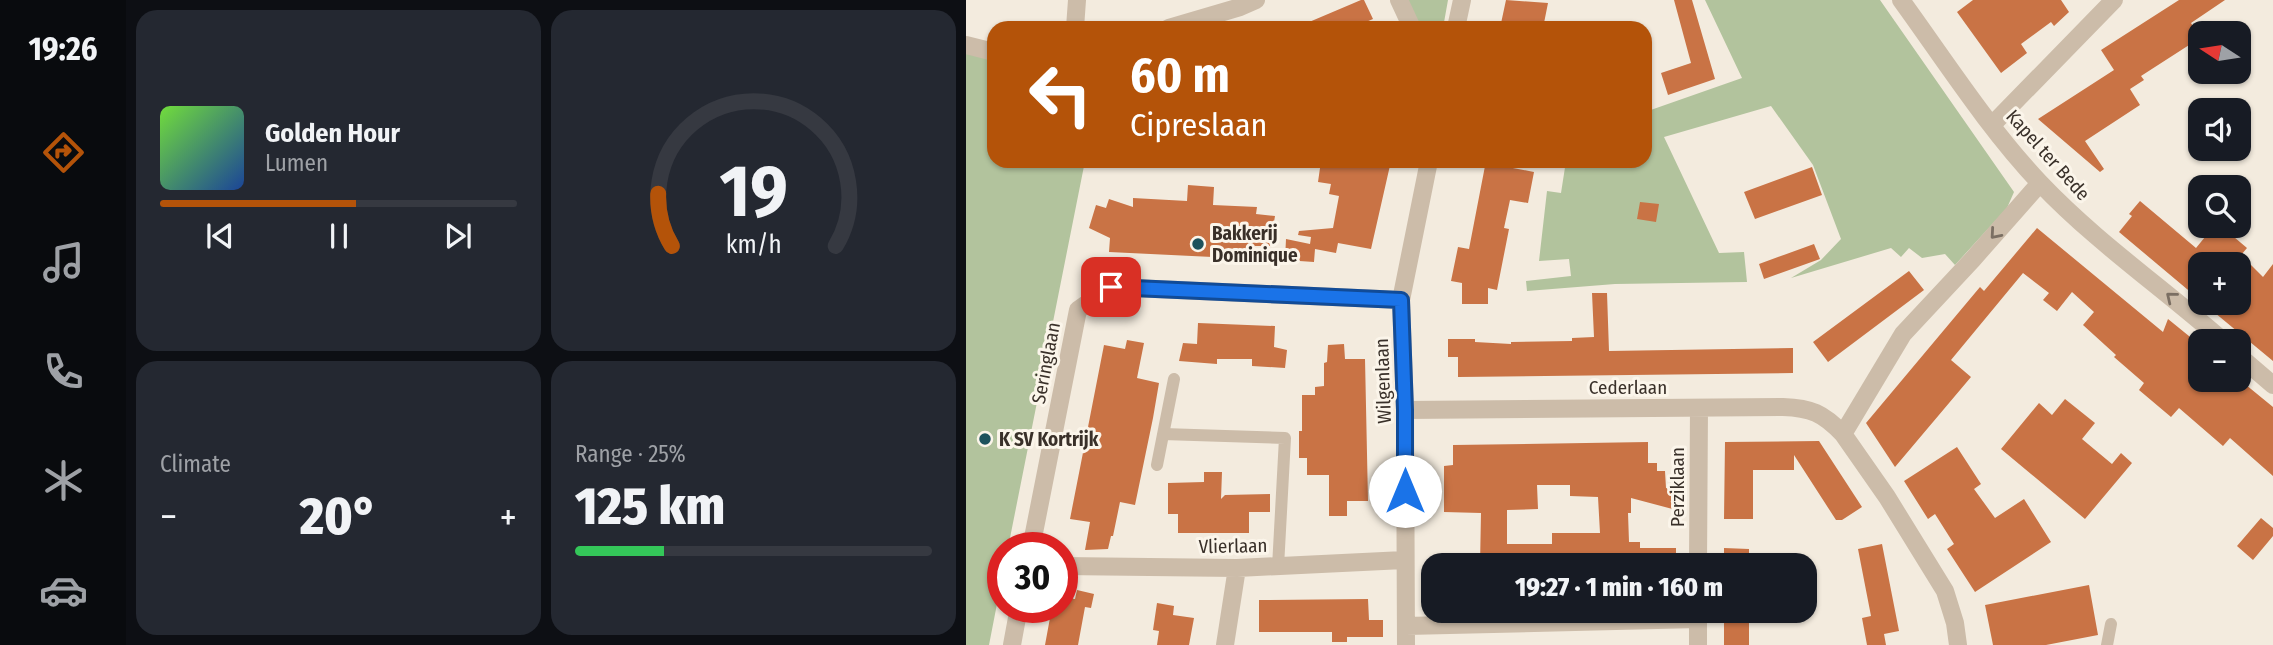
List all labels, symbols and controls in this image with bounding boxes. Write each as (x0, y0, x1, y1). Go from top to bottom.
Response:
north arrow (2188, 21, 2250, 84)
map controls (2188, 21, 2251, 392)
text: 19:26 (29, 30, 97, 68)
text: 60 m (1130, 46, 1230, 105)
icon: left (1015, 49, 1106, 140)
button: sound (2188, 98, 2251, 161)
street label: Kapel ter Bede (2001, 105, 2095, 205)
text: Cipreslaan (1130, 106, 1267, 144)
text: Golden Hour (265, 118, 400, 149)
icon: directions (39, 128, 88, 177)
text: Lumen (265, 149, 328, 177)
text: 19 (719, 149, 788, 236)
button: search (2188, 175, 2251, 238)
icon: previous (201, 217, 239, 255)
icon: pause (320, 217, 358, 255)
icon: next (439, 217, 477, 255)
place label: Bakkerij Dominique (1212, 222, 1298, 267)
one-way arrow (1991, 226, 2003, 239)
text: km/h (726, 230, 781, 260)
marker: Bakkerij Dominique (1190, 236, 1206, 252)
icon: music (39, 238, 88, 287)
button: + (2188, 252, 2251, 315)
pin (1081, 257, 1141, 317)
icon: arrive (1092, 268, 1130, 306)
one-way arrow (2167, 292, 2179, 305)
street label: Seringlaan (1027, 320, 1065, 406)
button: − (2188, 329, 2251, 392)
street label: Wilgenlaan (1370, 338, 1396, 424)
icon: phone (39, 347, 88, 396)
street label: Cederlaan (1589, 376, 1667, 399)
place label: K SV Kortrijk (999, 428, 1099, 451)
marker: K SV Kortrijk (977, 431, 993, 447)
text: Range · 25% (575, 440, 686, 468)
street label: Perziklaan (1666, 447, 1689, 527)
text: Climate (160, 450, 231, 478)
position arrow (1368, 454, 1442, 528)
icon: climate (39, 456, 88, 505)
text: 125 km (575, 475, 725, 538)
text: 20° (300, 485, 377, 548)
text: − (160, 494, 177, 540)
text: + (500, 494, 517, 540)
speed limit sign: 30 (987, 532, 1078, 623)
street label: Vlierlaan (1198, 534, 1268, 558)
icon: car (39, 566, 88, 615)
text: 19:27 · 1 min · 160 m (1515, 572, 1723, 603)

